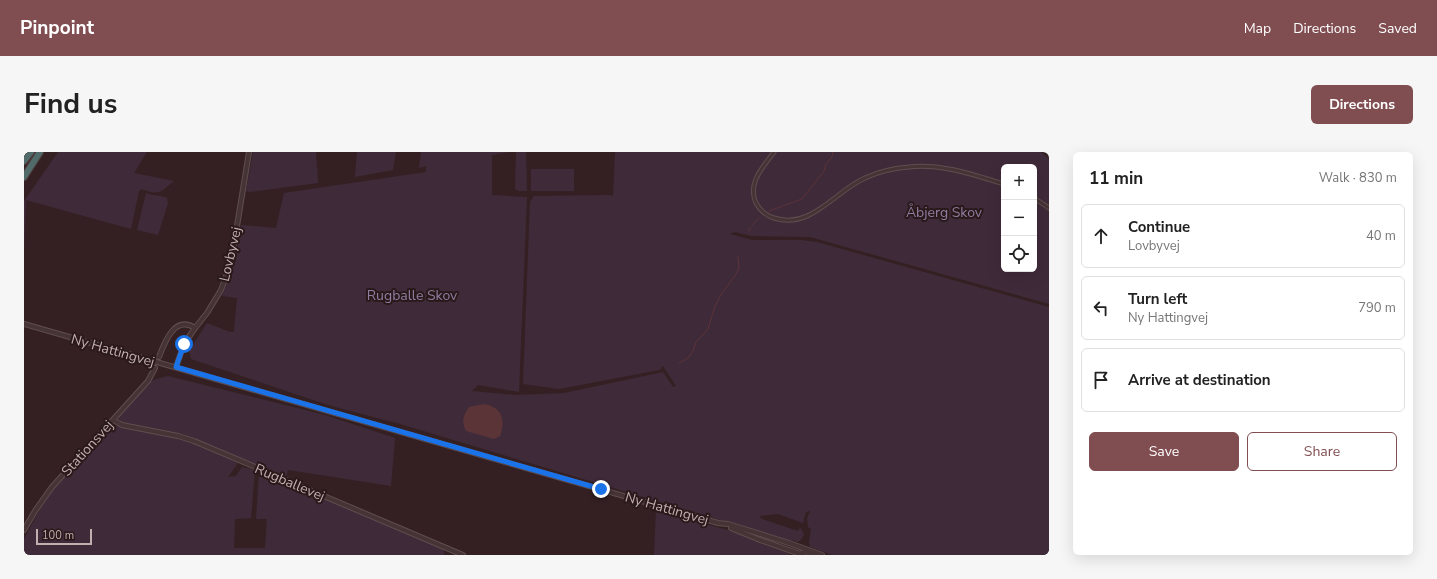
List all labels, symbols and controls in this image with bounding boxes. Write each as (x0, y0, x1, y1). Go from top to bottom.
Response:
text: Pinpoint (20, 15, 94, 41)
text: Map (1244, 19, 1271, 38)
text: Directions (1293, 19, 1356, 38)
text: Saved (1378, 19, 1417, 38)
text: Find us (24, 85, 118, 123)
button: Directions (1311, 85, 1413, 124)
map controls (1001, 164, 1037, 272)
button: + (1001, 164, 1037, 200)
text: 11 min (1089, 167, 1143, 190)
text: Walk · 830 m (1319, 169, 1397, 187)
button: − (1001, 200, 1037, 236)
park label: Åbjerg Skov (906, 203, 983, 222)
text: Continue (1128, 217, 1190, 237)
street label: Lovbyvej (215, 225, 246, 283)
icon: ahead (1090, 225, 1112, 247)
text: 40 m (1366, 227, 1396, 245)
button: locate (1001, 236, 1037, 272)
text: Lovbyvej (1128, 237, 1180, 255)
park label: Rugballe Skov (367, 286, 458, 305)
text: Turn left (1128, 289, 1187, 309)
icon: left (1090, 297, 1112, 319)
text: 790 m (1358, 299, 1396, 317)
text: Ny Hattingvej (1128, 309, 1208, 327)
street label: Ny Hattingvej (69, 329, 157, 371)
route start (175, 335, 193, 353)
icon: arrive (1090, 369, 1112, 391)
text: Arrive at destination (1128, 370, 1271, 390)
street label: Stationsvej (57, 416, 118, 480)
button: Save (1089, 432, 1239, 471)
button: Share (1247, 432, 1397, 471)
street label: Rugballevej (252, 459, 328, 506)
route end (592, 480, 610, 498)
street label: Ny Hattingvej (623, 487, 711, 529)
scale bar (36, 527, 92, 546)
text: 100 m (42, 528, 74, 543)

